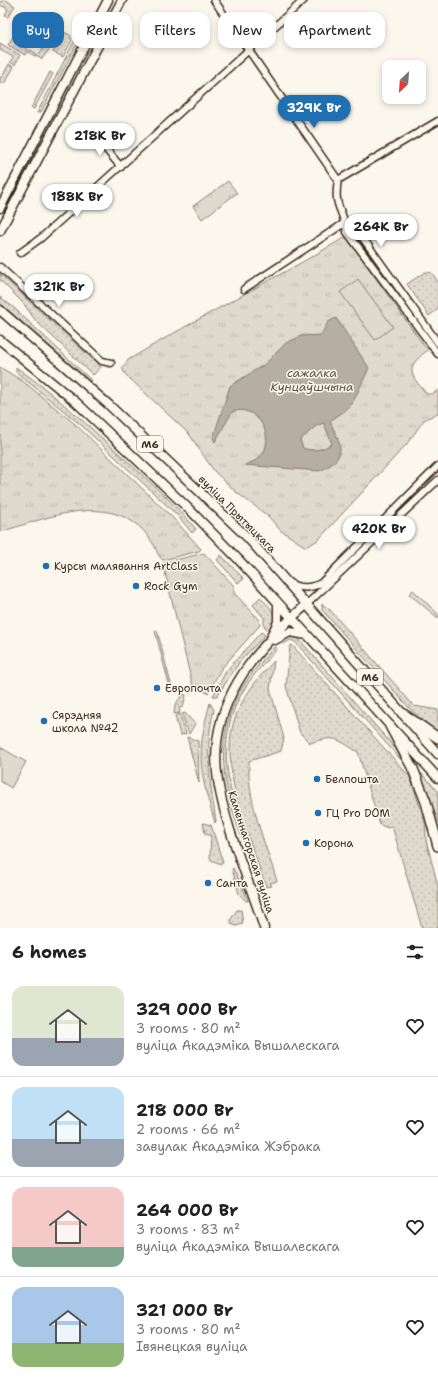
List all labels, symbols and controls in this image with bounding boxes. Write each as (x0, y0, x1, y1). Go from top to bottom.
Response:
chip: Buy (12, 12, 64, 48)
chip: Rent (72, 12, 132, 48)
chip: Filters (140, 12, 210, 48)
chip: New (218, 12, 276, 48)
chip: Apartment (284, 12, 385, 48)
north arrow (382, 60, 426, 104)
map controls (382, 60, 426, 104)
pin: 329K Br (277, 95, 351, 129)
text: 329K Br (287, 99, 341, 116)
pin: 218K Br (63, 123, 137, 157)
text: 218K Br (74, 127, 126, 144)
pin: 188K Br (40, 184, 114, 218)
text: 188K Br (51, 188, 103, 205)
pin: 264K Br (344, 214, 418, 248)
text: 264K Br (353, 218, 409, 235)
pin: 321K Br (22, 274, 96, 308)
text: 321K Br (33, 278, 85, 295)
water label: сажалка Кунцаўшчына (270, 365, 354, 395)
road number: М6 (137, 436, 163, 452)
street label: вуліца Прытыцкага (195, 472, 279, 556)
pin: 420K Br (342, 516, 416, 550)
text: 420K Br (352, 520, 406, 537)
place label: Курсы малявання ArtClass (54, 559, 198, 574)
marker: Курсы малявання ArtClass (41, 561, 51, 571)
place label: Rock Gym (144, 579, 198, 594)
marker: Rock Gym (131, 581, 141, 591)
road number: М6 (357, 669, 383, 685)
place label: Европочта (165, 681, 221, 696)
marker: Европочта (152, 683, 162, 693)
place label: Сярэдняя школа №42 (52, 708, 118, 736)
marker: Сярэдняя школа №42 (39, 716, 49, 726)
place label: Белпошта (325, 772, 379, 787)
marker: Белпошта (312, 774, 322, 784)
street label: Каменнагорская вуліца (224, 789, 278, 915)
place label: ГЦ Pro DOM (326, 806, 391, 821)
marker: ГЦ Pro DOM (313, 808, 323, 818)
place label: Корона (314, 836, 354, 851)
marker: Корона (301, 838, 311, 848)
place label: Санта (216, 876, 248, 891)
marker: Санта (203, 878, 213, 888)
text: 6 homes (12, 941, 87, 963)
icon: filters (404, 941, 426, 963)
text: 329 000 Br (136, 998, 237, 1020)
icon: home (44, 1002, 92, 1050)
icon: heart (404, 1015, 426, 1037)
text: 3 rooms · 80 m² (136, 1020, 240, 1037)
text: вуліца Акадэміка Вышалескага (136, 1037, 339, 1054)
text: 218 000 Br (136, 1099, 234, 1121)
icon: home (44, 1103, 92, 1151)
icon: heart (404, 1116, 426, 1138)
text: 2 rooms · 66 m² (136, 1121, 240, 1138)
text: завулак Акадэміка Жэбрака (136, 1138, 321, 1155)
text: 264 000 Br (136, 1199, 238, 1221)
icon: home (44, 1203, 92, 1251)
icon: heart (404, 1216, 426, 1238)
text: 3 rooms · 83 m² (136, 1221, 240, 1238)
text: вуліца Акадэміка Вышалескага (136, 1238, 339, 1255)
text: 321 000 Br (136, 1299, 233, 1321)
icon: home (44, 1303, 92, 1351)
icon: heart (404, 1316, 426, 1338)
text: 3 rooms · 80 m² (136, 1321, 240, 1338)
text: Івянецкая вуліца (136, 1338, 247, 1355)

